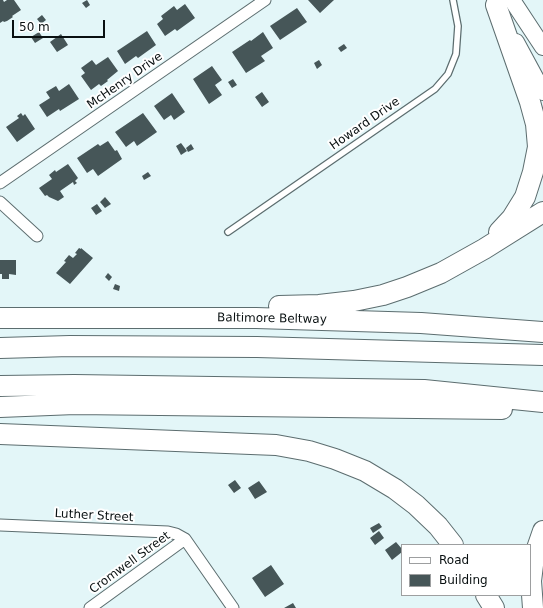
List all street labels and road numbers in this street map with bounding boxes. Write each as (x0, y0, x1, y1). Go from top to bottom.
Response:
street label: McHenry Drive (84, 50, 166, 112)
street label: Howard Drive (327, 95, 403, 153)
street label: Baltimore Beltway (217, 311, 327, 327)
street label: Luther Street (54, 507, 134, 525)
street label: Cromwell Street (87, 529, 173, 597)

